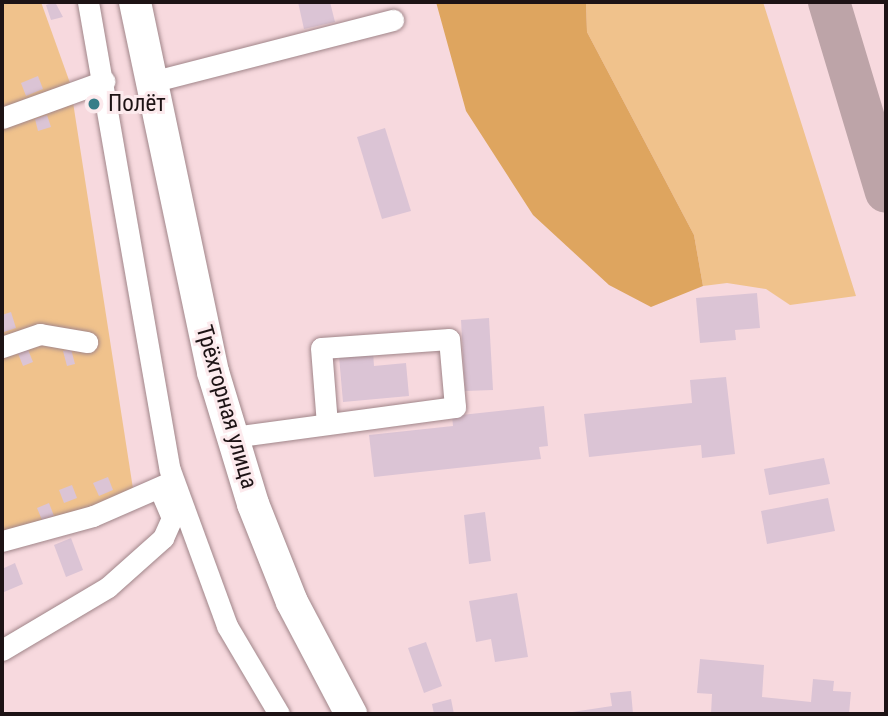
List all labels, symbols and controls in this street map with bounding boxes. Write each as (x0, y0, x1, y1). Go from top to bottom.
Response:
place label: Полёт (108, 90, 166, 118)
marker: Полёт (86, 96, 102, 112)
street label: Трёхгорная улица (189, 322, 263, 492)

